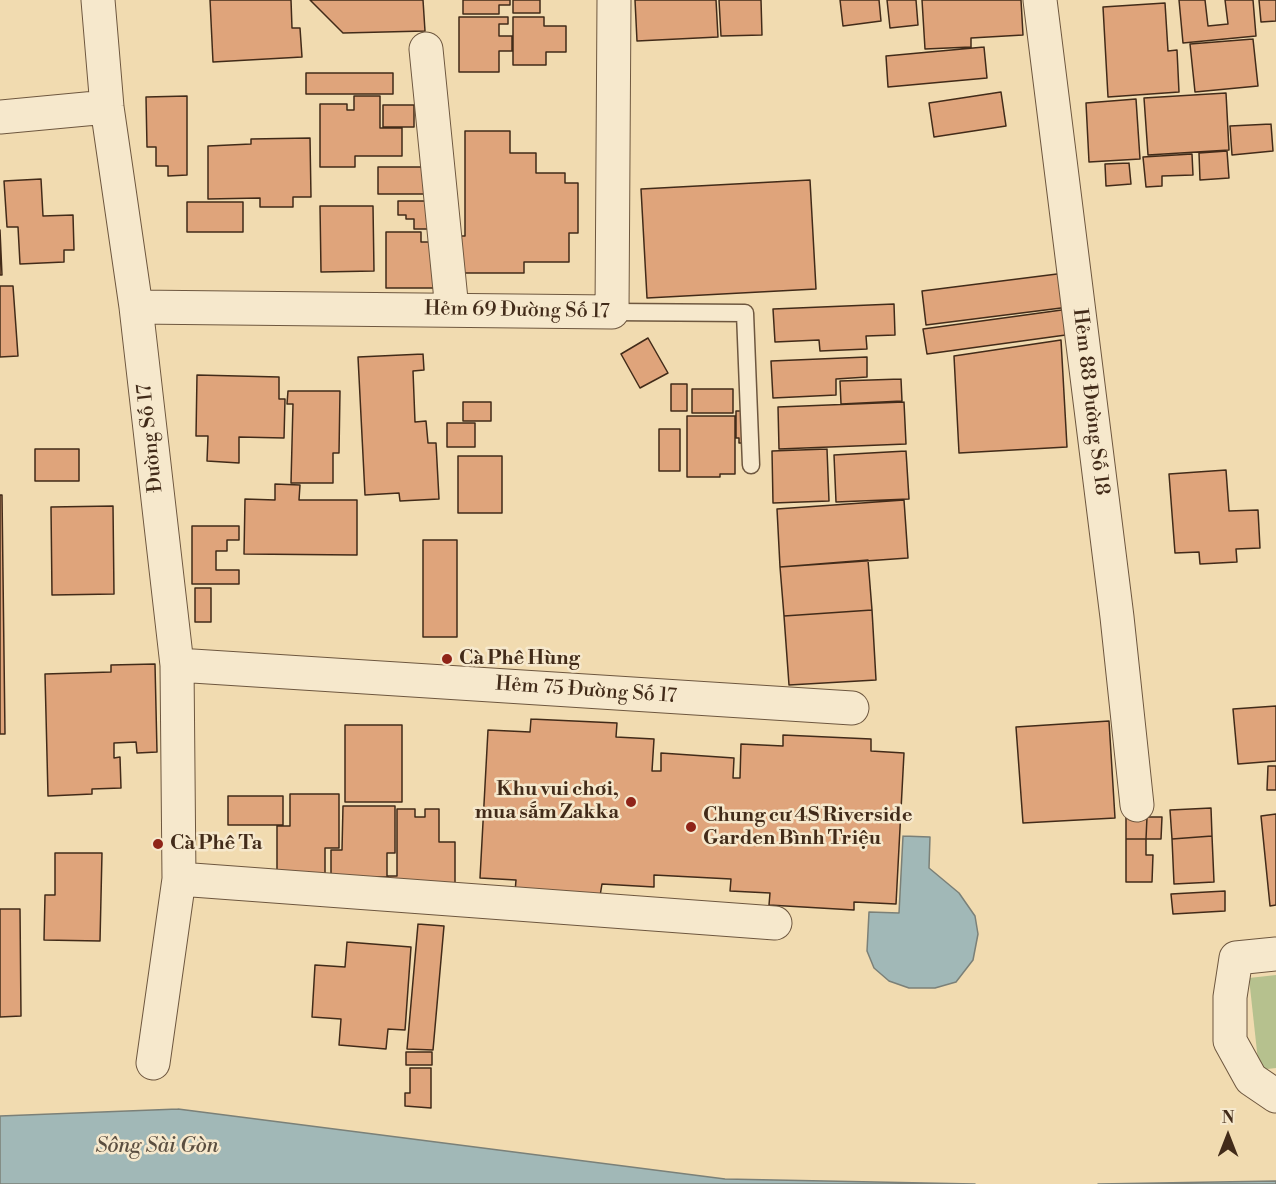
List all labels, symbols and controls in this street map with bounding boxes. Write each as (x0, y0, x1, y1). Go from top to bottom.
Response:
street label: Hẻm 69 Đường Số 17 (424, 297, 610, 325)
street label: Hẻm 88 Đường Số 18 (1067, 307, 1113, 497)
street label: Đường Số 17 (133, 383, 169, 493)
place label: Cà Phê Hùng (459, 647, 580, 671)
marker: Cà Phê Hùng (440, 652, 454, 666)
street label: Hẻm 75 Đường Số 17 (495, 673, 677, 709)
place label: Khu vui chơi, mua sắm Zakka (475, 778, 619, 825)
marker: Khu vui chơi, mua sắm Zakka (624, 795, 638, 809)
place label: Chung cư 4S Riverside Garden Bình Triệu (703, 804, 912, 851)
marker: Chung cư 4S Riverside Garden Bình Triệu (684, 820, 698, 834)
place label: Cà Phê Ta (170, 832, 262, 856)
marker: Cà Phê Ta (151, 837, 165, 851)
north arrow (1198, 1106, 1258, 1166)
text: N (1222, 1108, 1234, 1128)
water label: Sông Sài Gòn (95, 1134, 219, 1160)

